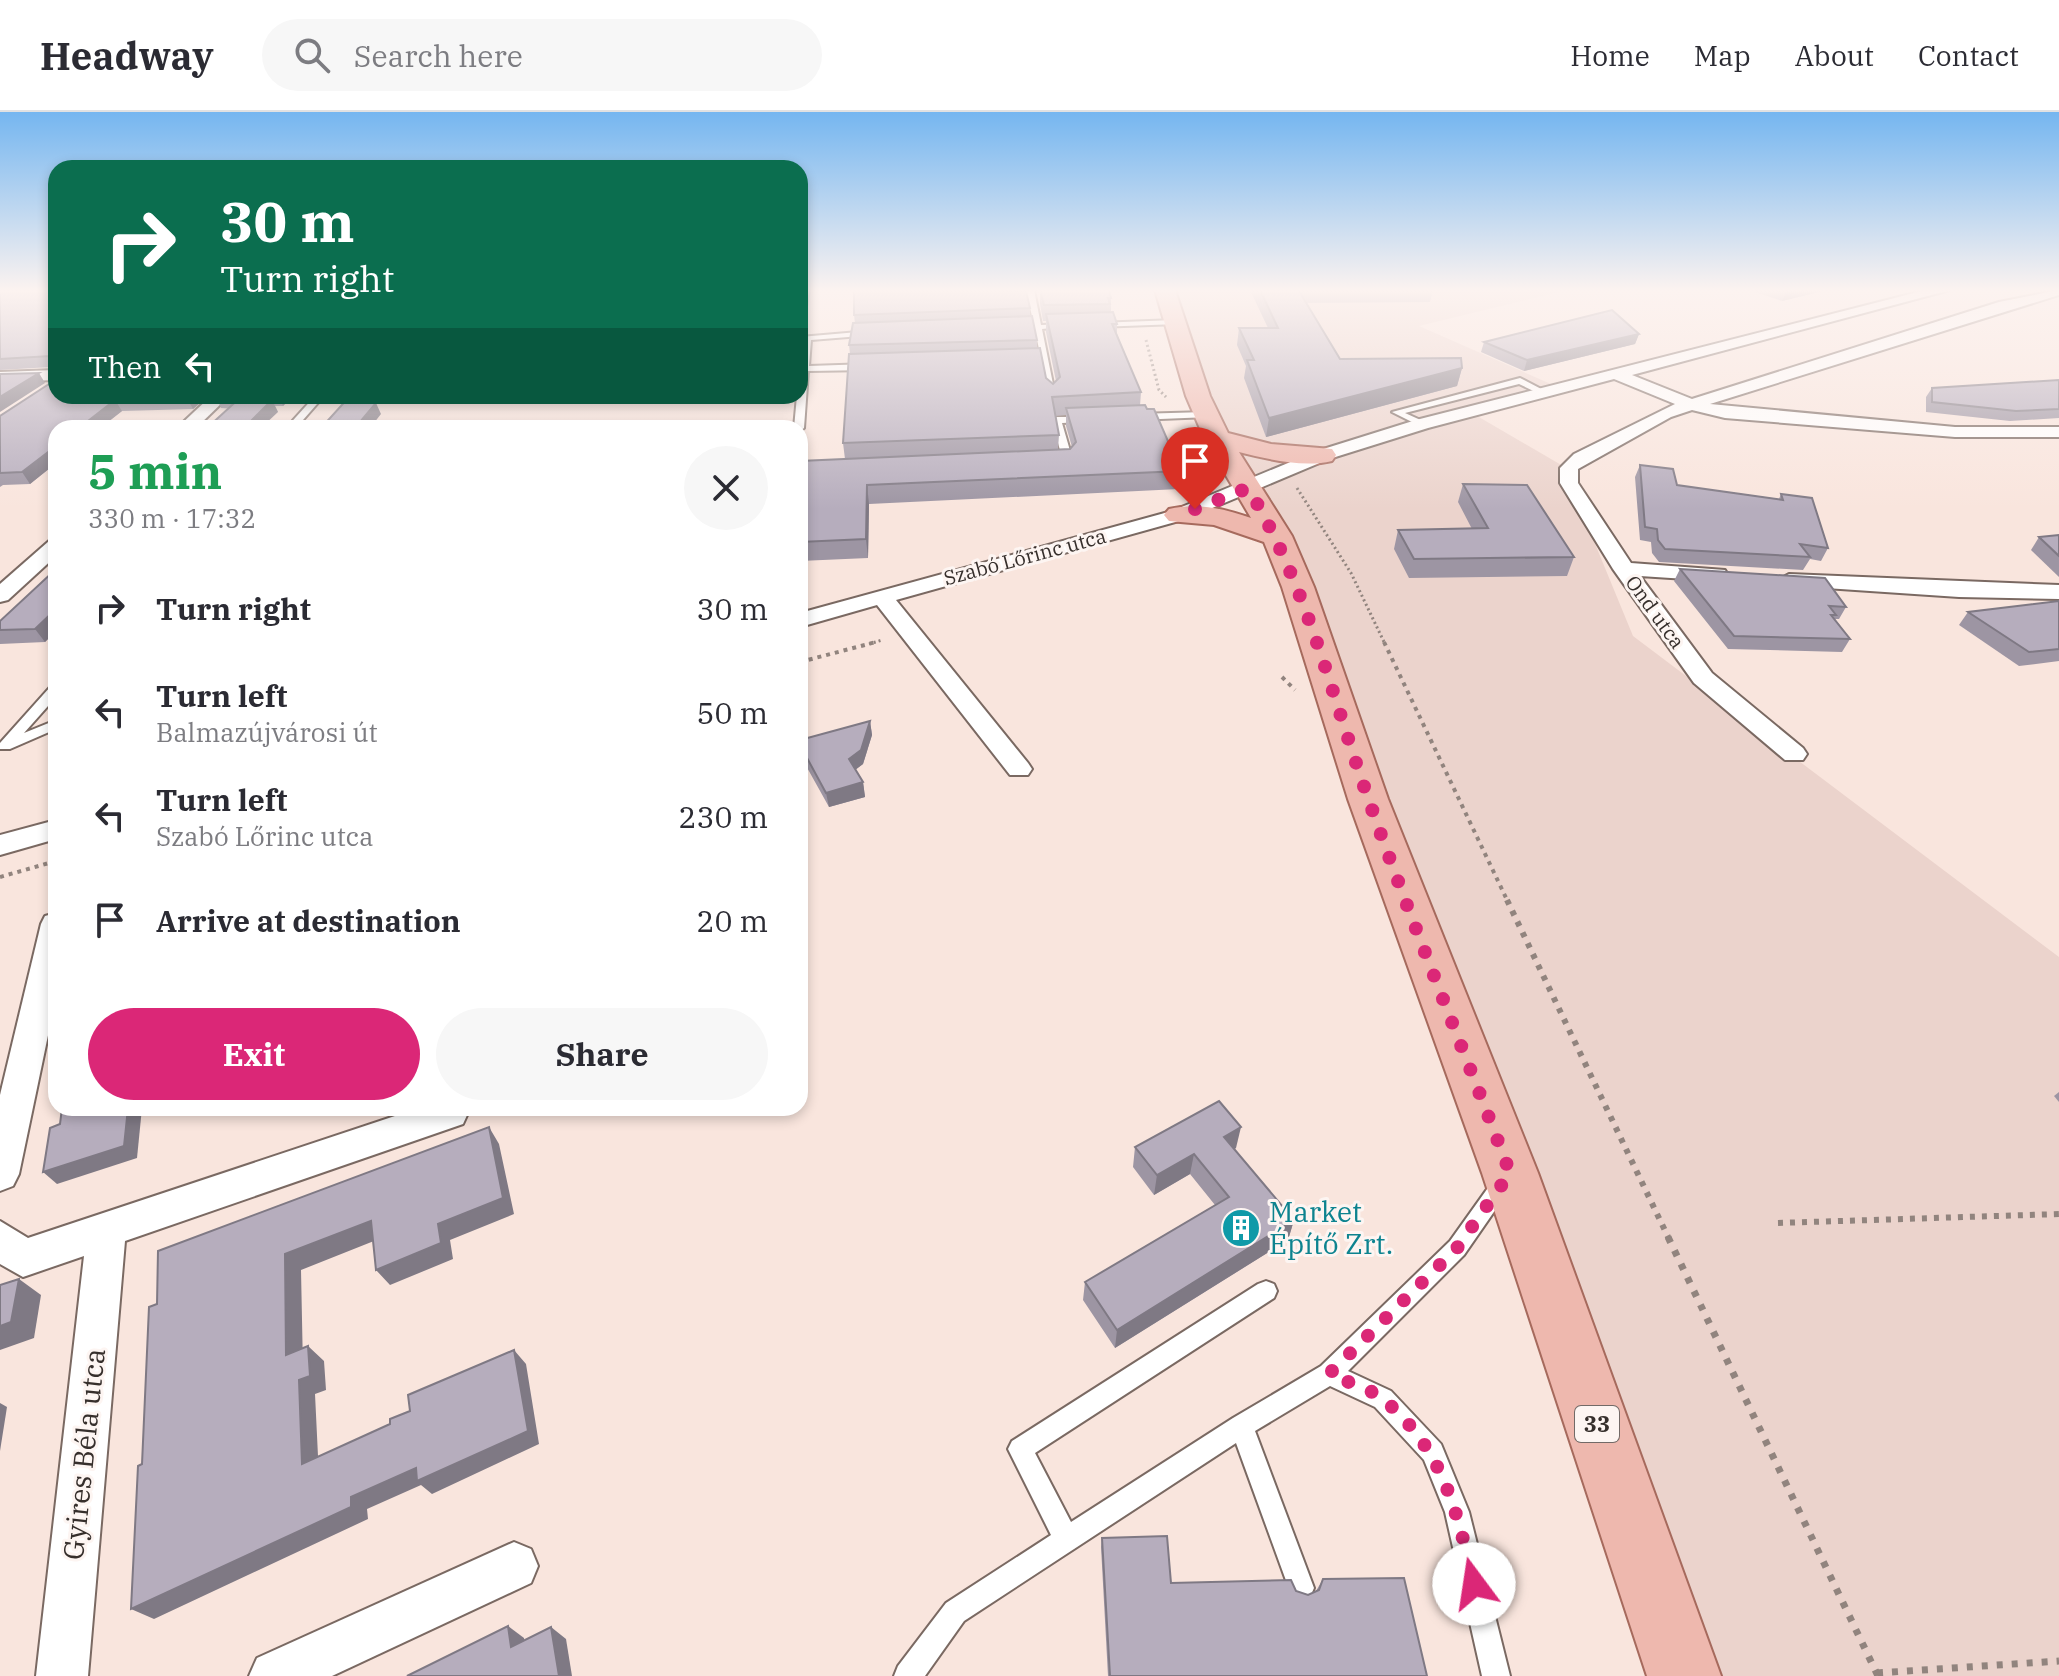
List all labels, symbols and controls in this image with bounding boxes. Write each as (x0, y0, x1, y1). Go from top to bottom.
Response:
search box (262, 19, 822, 91)
text: Headway (40, 31, 214, 80)
icon: search (290, 33, 334, 77)
text: Search here (354, 36, 523, 75)
text: Home (1570, 37, 1650, 74)
text: Map (1694, 37, 1751, 74)
text: About (1795, 37, 1874, 74)
text: Contact (1918, 37, 2019, 74)
text: 30 m (220, 185, 355, 257)
icon: right (88, 192, 192, 296)
text: Turn right (220, 255, 394, 302)
icon: left (178, 344, 222, 388)
text: Then (88, 347, 162, 386)
pin (1161, 427, 1229, 509)
icon: arrive (1173, 439, 1217, 483)
text: 5 min (88, 440, 222, 502)
button: close (684, 446, 768, 530)
text: 330 m · 17:32 (88, 501, 256, 535)
street label: Szabó Lőrinc utca (941, 522, 1109, 591)
street label: Ond utca (1620, 570, 1691, 654)
icon: right (88, 586, 132, 630)
text: Turn right (156, 589, 311, 628)
text: 30 m (696, 589, 768, 628)
text: Turn left (156, 676, 288, 715)
icon: left (88, 690, 132, 734)
text: 50 m (696, 693, 768, 732)
text: Balmazújvárosi út (156, 715, 378, 749)
text: Turn left (156, 780, 288, 819)
icon: left (88, 794, 132, 838)
text: 230 m (678, 797, 768, 836)
text: Szabó Lőrinc utca (156, 819, 373, 853)
icon: arrive (88, 898, 132, 942)
text: Arrive at destination (156, 901, 461, 940)
text: 20 m (696, 901, 768, 940)
button: Exit (88, 1008, 420, 1100)
button: Share (436, 1008, 768, 1100)
place label: Market Építő Zrt. (1269, 1193, 1393, 1262)
building icon: Market Építő Zrt. (1220, 1207, 1262, 1249)
street label: Gyires Béla utca (54, 1346, 113, 1561)
road number: 33 (1575, 1406, 1619, 1442)
position arrow (1432, 1542, 1516, 1626)

